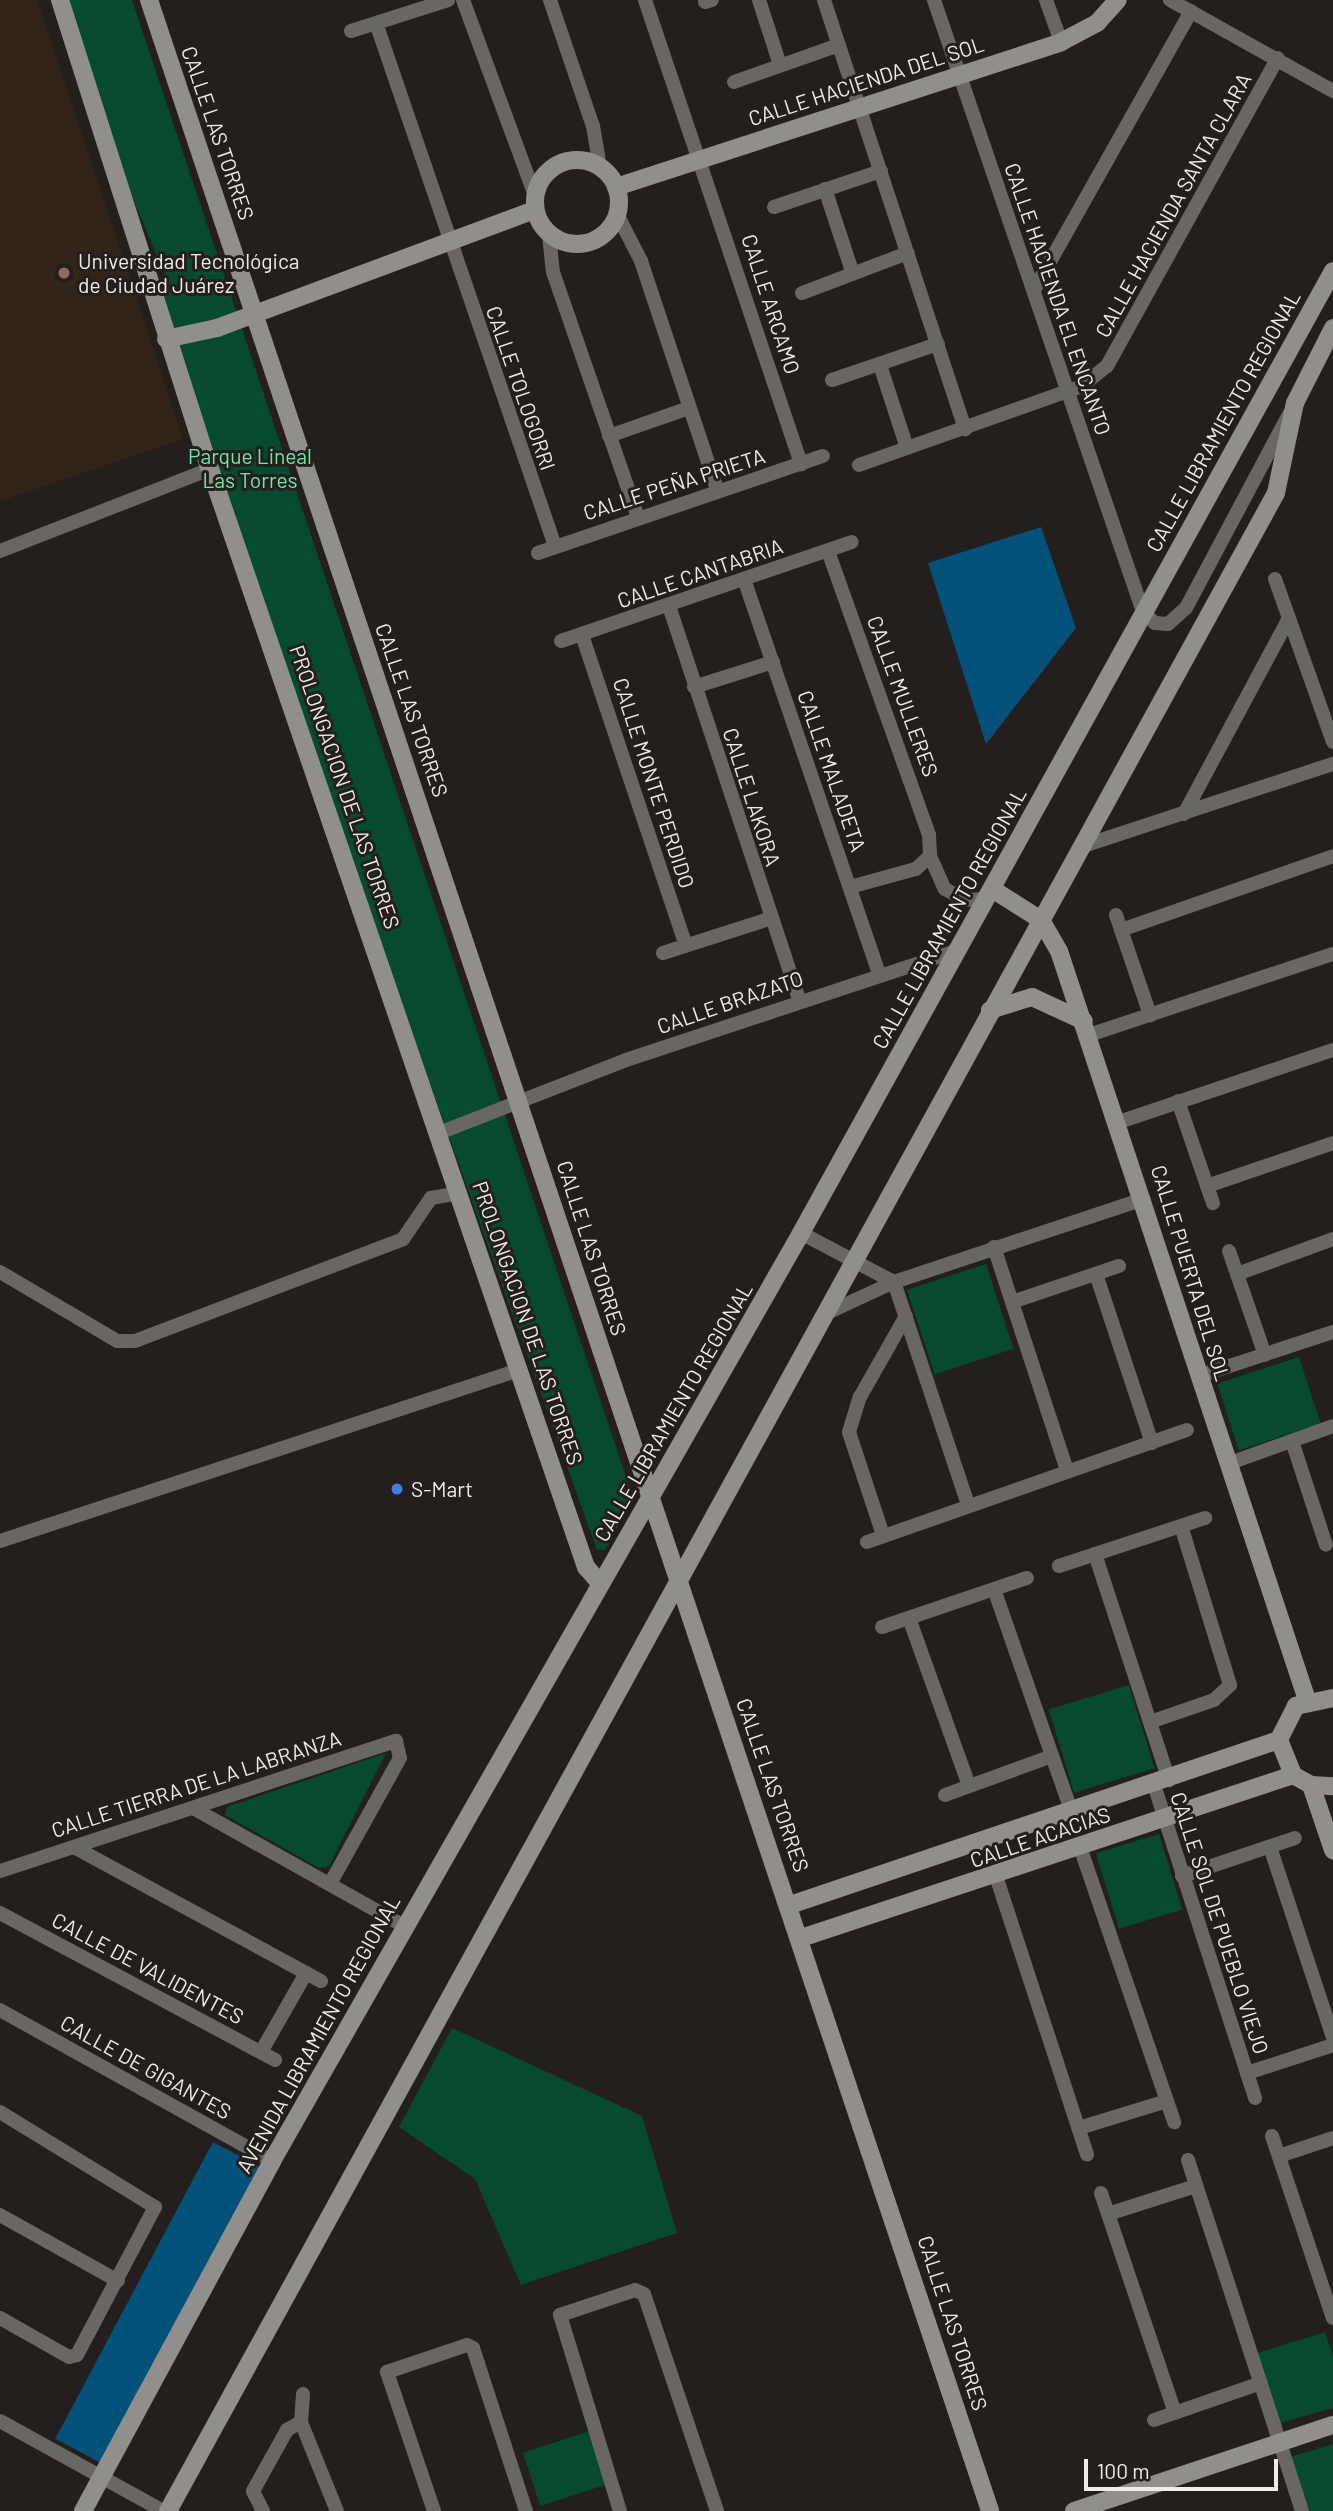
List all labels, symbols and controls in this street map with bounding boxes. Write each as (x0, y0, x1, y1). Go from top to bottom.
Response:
street label: CALLE HACIENDA DEL SOL (745, 31, 987, 131)
street label: CALLE LAS TORRES (176, 43, 260, 223)
street label: CALLE HACIENDA SANTA CLARA (1090, 68, 1256, 342)
street label: CALLE HACIENDA EL ENCANTO (999, 160, 1117, 438)
street label: CALLE ARCAMO (737, 231, 805, 377)
place label: Universidad Tecnológica de Ciudad Juárez (78, 248, 300, 298)
marker: Universidad Tecnológica de Ciudad Juárez (56, 265, 72, 281)
street label: CALLE LIBRAMIENTO REGIONAL (1141, 286, 1305, 556)
street label: CALLE TOLOGORRI (481, 302, 561, 474)
park label: Parque Lineal Las Torres (188, 443, 312, 493)
street label: CALLE PEÑA PRIETA (580, 443, 768, 525)
street label: CALLE CANTABRIA (614, 533, 786, 613)
street label: CALLE MULLERES (862, 612, 944, 780)
street label: CALLE LAS TORRES (370, 620, 454, 800)
street label: PROLONGACION DE LAS TORRES (285, 642, 405, 932)
street label: CALLE MONTE PERDIDO (608, 675, 700, 891)
street label: CALLE MALADETA (793, 687, 871, 855)
street label: CALLE LAKORA (718, 725, 786, 869)
street label: CALLE LIBRAMIENTO REGIONAL (867, 783, 1031, 1053)
street label: CALLE BRAZATO (654, 965, 806, 1039)
street label: CALLE LAS TORRES (552, 1157, 632, 1339)
street label: CALLE PUERTA DEL SOL (1146, 1162, 1236, 1384)
street label: PROLONGACION DE LAS TORRES (468, 1178, 588, 1468)
street label: CALLE LIBRAMIENTO REGIONAL (588, 1278, 758, 1546)
place label: S-Mart (411, 1476, 473, 1502)
marker: S-Mart (389, 1481, 405, 1497)
street label: CALLE LAS TORRES (731, 1695, 815, 1875)
street label: CALLE TIERRA DE LA LABRANZA (48, 1725, 344, 1843)
street label: CALLE SOL DE PUEBLO VIEJO (1166, 1789, 1274, 2057)
street label: CALLE ACACIAS (967, 1801, 1113, 1873)
street label: AVENIDA LIBRAMIENTO REGIONAL (231, 1891, 405, 2177)
street label: CALLE DE VALIDENTES (48, 1907, 248, 2029)
street label: CALLE DE GIGANTES (56, 2010, 236, 2124)
street label: CALLE LAS TORRES (913, 2232, 993, 2414)
scale bar (1088, 2444, 1282, 2488)
text: 100 m (1097, 2458, 1150, 2483)

